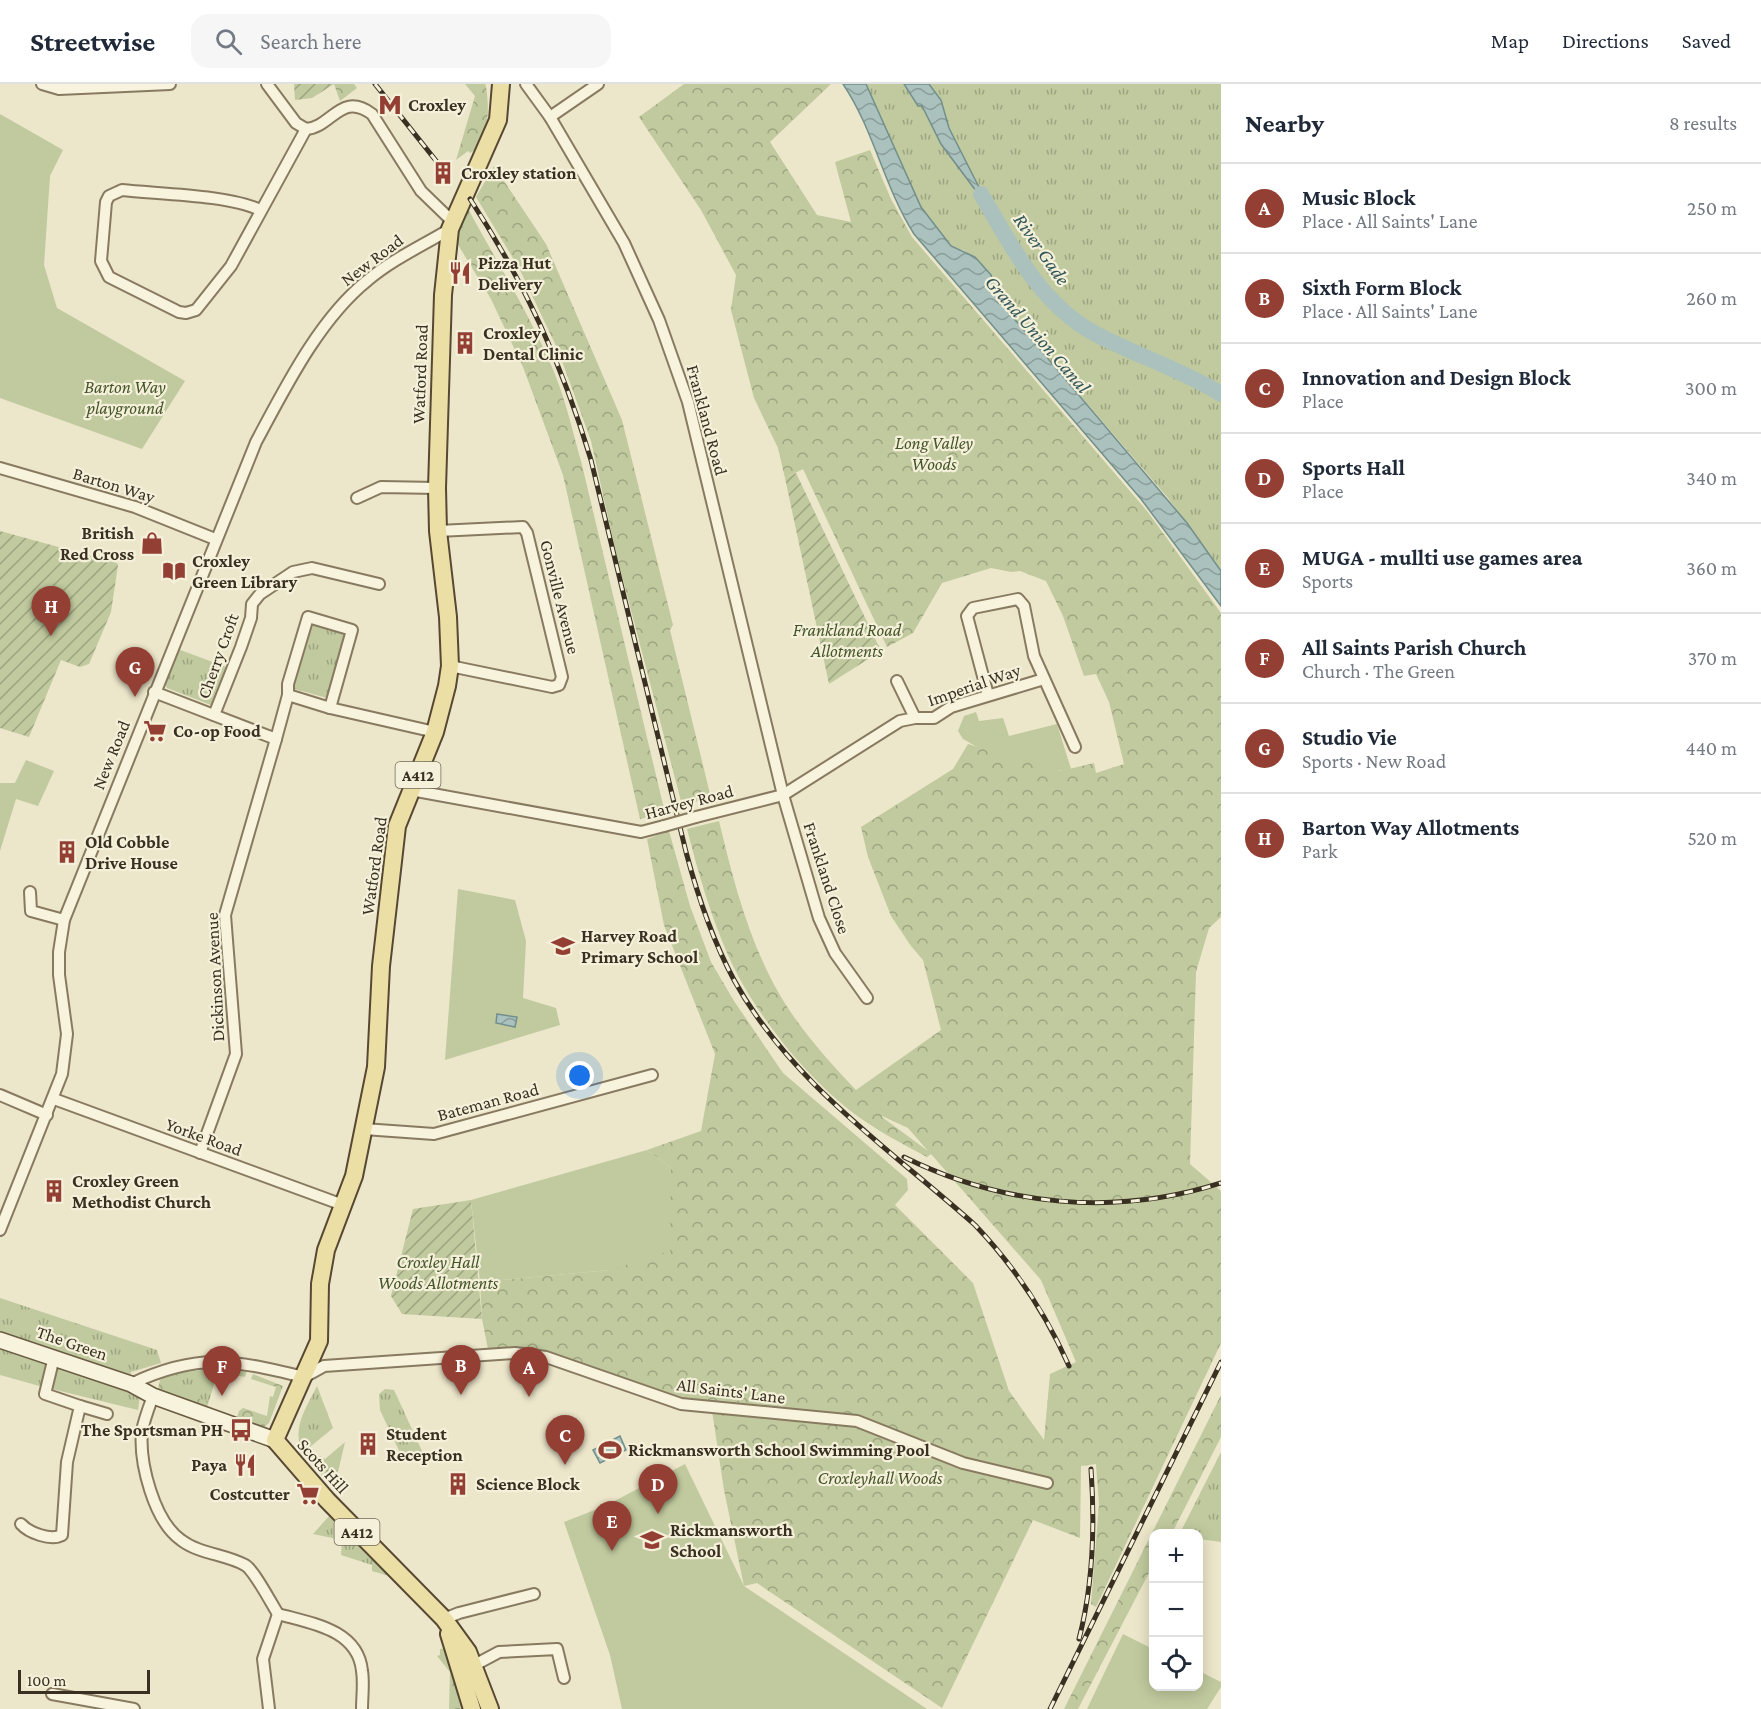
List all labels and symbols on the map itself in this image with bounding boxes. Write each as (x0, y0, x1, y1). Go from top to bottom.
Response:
metro station icon: Croxley (377, 92, 403, 118)
place label: Croxley (408, 95, 466, 115)
building icon: Croxley station (430, 160, 456, 186)
place label: Croxley station (461, 163, 577, 183)
water label: River Gade (1009, 209, 1075, 289)
street label: New Road (337, 230, 407, 290)
place label: Pizza Hut Delivery (478, 253, 551, 294)
restaurant icon: Pizza Hut Delivery (447, 260, 473, 286)
water label: Grand Union Canal (981, 271, 1096, 398)
street label: Watford Road (408, 323, 432, 424)
place label: Croxley Dental Clinic (483, 323, 583, 364)
building icon: Croxley Dental Clinic (452, 330, 478, 356)
street label: Frankland Road (683, 363, 731, 478)
park label: Barton Way playground (84, 377, 166, 418)
park label: Long Valley Woods (895, 433, 974, 474)
street label: Barton Way (71, 463, 158, 507)
place label: British Red Cross (60, 523, 135, 564)
shop icon: British Red Cross (139, 530, 165, 556)
street label: Gonville Avenue (536, 538, 584, 656)
place label: Croxley Green Library (192, 551, 298, 592)
library icon: Croxley Green Library (161, 558, 187, 584)
pin: H (32, 586, 70, 636)
street label: Cherry Croft (193, 610, 243, 701)
park label: Frankland Road Allotments (793, 620, 902, 661)
pin: G (116, 648, 154, 697)
street label: Imperial Way (925, 660, 1024, 710)
street label: New Road (88, 717, 134, 792)
supermarket icon: Co-op Food (142, 718, 168, 744)
place label: Co-op Food (173, 721, 261, 741)
road number: A412 (396, 762, 440, 788)
street label: Harvey Road (643, 780, 736, 823)
street label: Watford Road (357, 815, 391, 917)
street label: Frankland Close (800, 820, 854, 936)
place label: Old Cobble Drive House (85, 832, 178, 873)
building icon: Old Cobble Drive House (54, 839, 80, 865)
street label: Dickinson Avenue (202, 912, 228, 1042)
place label: Harvey Road Primary School (581, 926, 698, 967)
school or university icon: Harvey Road Primary School (550, 933, 576, 959)
your location (565, 1061, 594, 1090)
street label: Bateman Road (435, 1079, 541, 1125)
street label: Yorke Road (163, 1114, 245, 1160)
place label: Croxley Green Methodist Church (72, 1171, 212, 1212)
building icon: Croxley Green Methodist Church (41, 1178, 67, 1204)
park label: Croxley Hall Woods Allotments (378, 1252, 499, 1293)
street label: The Green (34, 1322, 110, 1365)
pin: F (202, 1346, 242, 1396)
pin: B (442, 1346, 480, 1395)
pin: A (510, 1348, 548, 1397)
street label: All Saints' Lane (675, 1374, 787, 1408)
pin: C (546, 1416, 584, 1465)
bus stop icon: The Sportsman PH (228, 1417, 254, 1443)
place label: The Sportsman PH (81, 1420, 223, 1440)
place label: Student Reception (386, 1424, 463, 1465)
building icon: Student Reception (355, 1431, 381, 1457)
street label: Scots Hill (293, 1434, 353, 1498)
sports icon: Rickmansworth School Swimming Pool (597, 1437, 623, 1463)
place label: Rickmansworth School Swimming Pool (628, 1440, 930, 1460)
restaurant icon: Paya (232, 1452, 258, 1478)
place label: Paya (191, 1455, 227, 1475)
pin: D (638, 1464, 678, 1514)
park label: Croxleyhall Woods (818, 1468, 943, 1488)
building icon: Science Block (445, 1471, 471, 1497)
place label: Science Block (476, 1474, 580, 1494)
supermarket icon: Costcutter (295, 1481, 321, 1507)
place label: Costcutter (210, 1484, 290, 1504)
pin: E (592, 1502, 632, 1551)
road number: A412 (334, 1519, 380, 1545)
place label: Rickmansworth School (670, 1520, 794, 1561)
school or university icon: Rickmansworth School (639, 1527, 665, 1553)
scale bar (18, 1667, 150, 1694)

